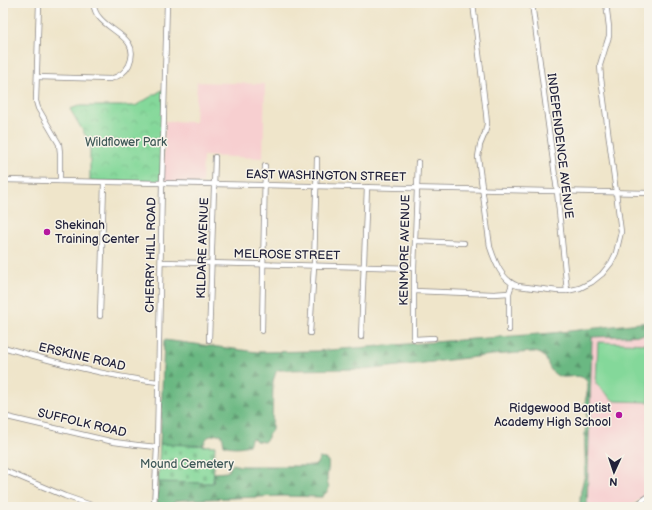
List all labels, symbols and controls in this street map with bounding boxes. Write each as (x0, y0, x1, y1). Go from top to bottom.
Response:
street label: INDEPENDENCE AVENUE (544, 72, 576, 220)
park label: Wildflower Park (85, 135, 167, 150)
street label: EAST WASHINGTON STREET (246, 167, 407, 185)
street label: KENMORE AVENUE (397, 194, 413, 306)
street label: CHERRY HILL ROAD (142, 197, 160, 313)
street label: KILDARE AVENUE (194, 197, 212, 299)
place label: Shekinah Training Center (55, 218, 140, 247)
marker: Shekinah Training Center (42, 227, 52, 237)
street label: MELROSE STREET (233, 247, 341, 263)
street label: ERSKINE ROAD (37, 340, 127, 374)
place label: Ridgewood Baptist Academy High School (494, 401, 611, 430)
street label: SUFFOLK ROAD (36, 405, 128, 441)
marker: Ridgewood Baptist Academy High School (614, 410, 624, 420)
north arrow (594, 452, 634, 492)
park label: Mound Cemetery (140, 457, 235, 472)
text: N (609, 475, 618, 488)

